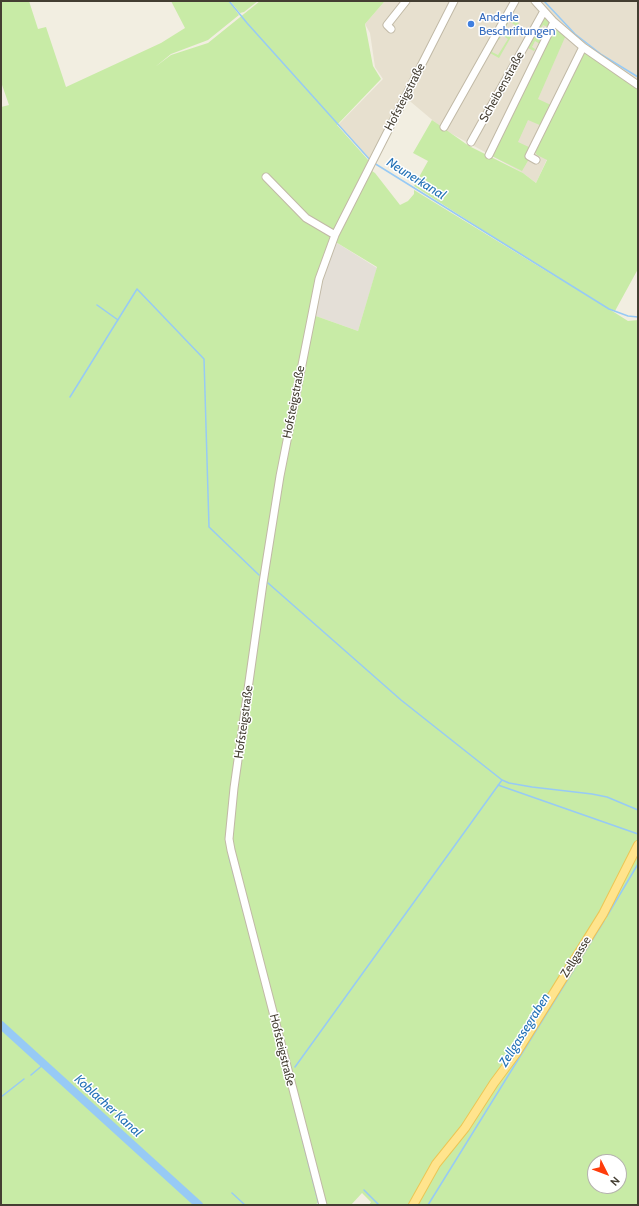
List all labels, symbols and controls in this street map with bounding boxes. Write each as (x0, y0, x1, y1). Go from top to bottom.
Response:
place label: Anderle Beschriftungen (479, 10, 555, 38)
marker: Anderle Beschriftungen (466, 19, 476, 29)
street label: Scheibenstraße (477, 49, 527, 125)
street label: Hofsteigstraße (382, 61, 428, 133)
water label: Neunerkanal (384, 155, 448, 203)
street label: Hofsteigstraße (280, 364, 308, 440)
street label: Hofsteigstraße (232, 684, 256, 760)
street label: Zellgasse (558, 934, 594, 980)
water label: Zellgassegraben (496, 990, 554, 1070)
street label: Hofsteigstraße (266, 1012, 298, 1088)
water label: Koblacher Kanal (71, 1072, 145, 1140)
north arrow (587, 1154, 627, 1194)
text: N (607, 1174, 623, 1189)

